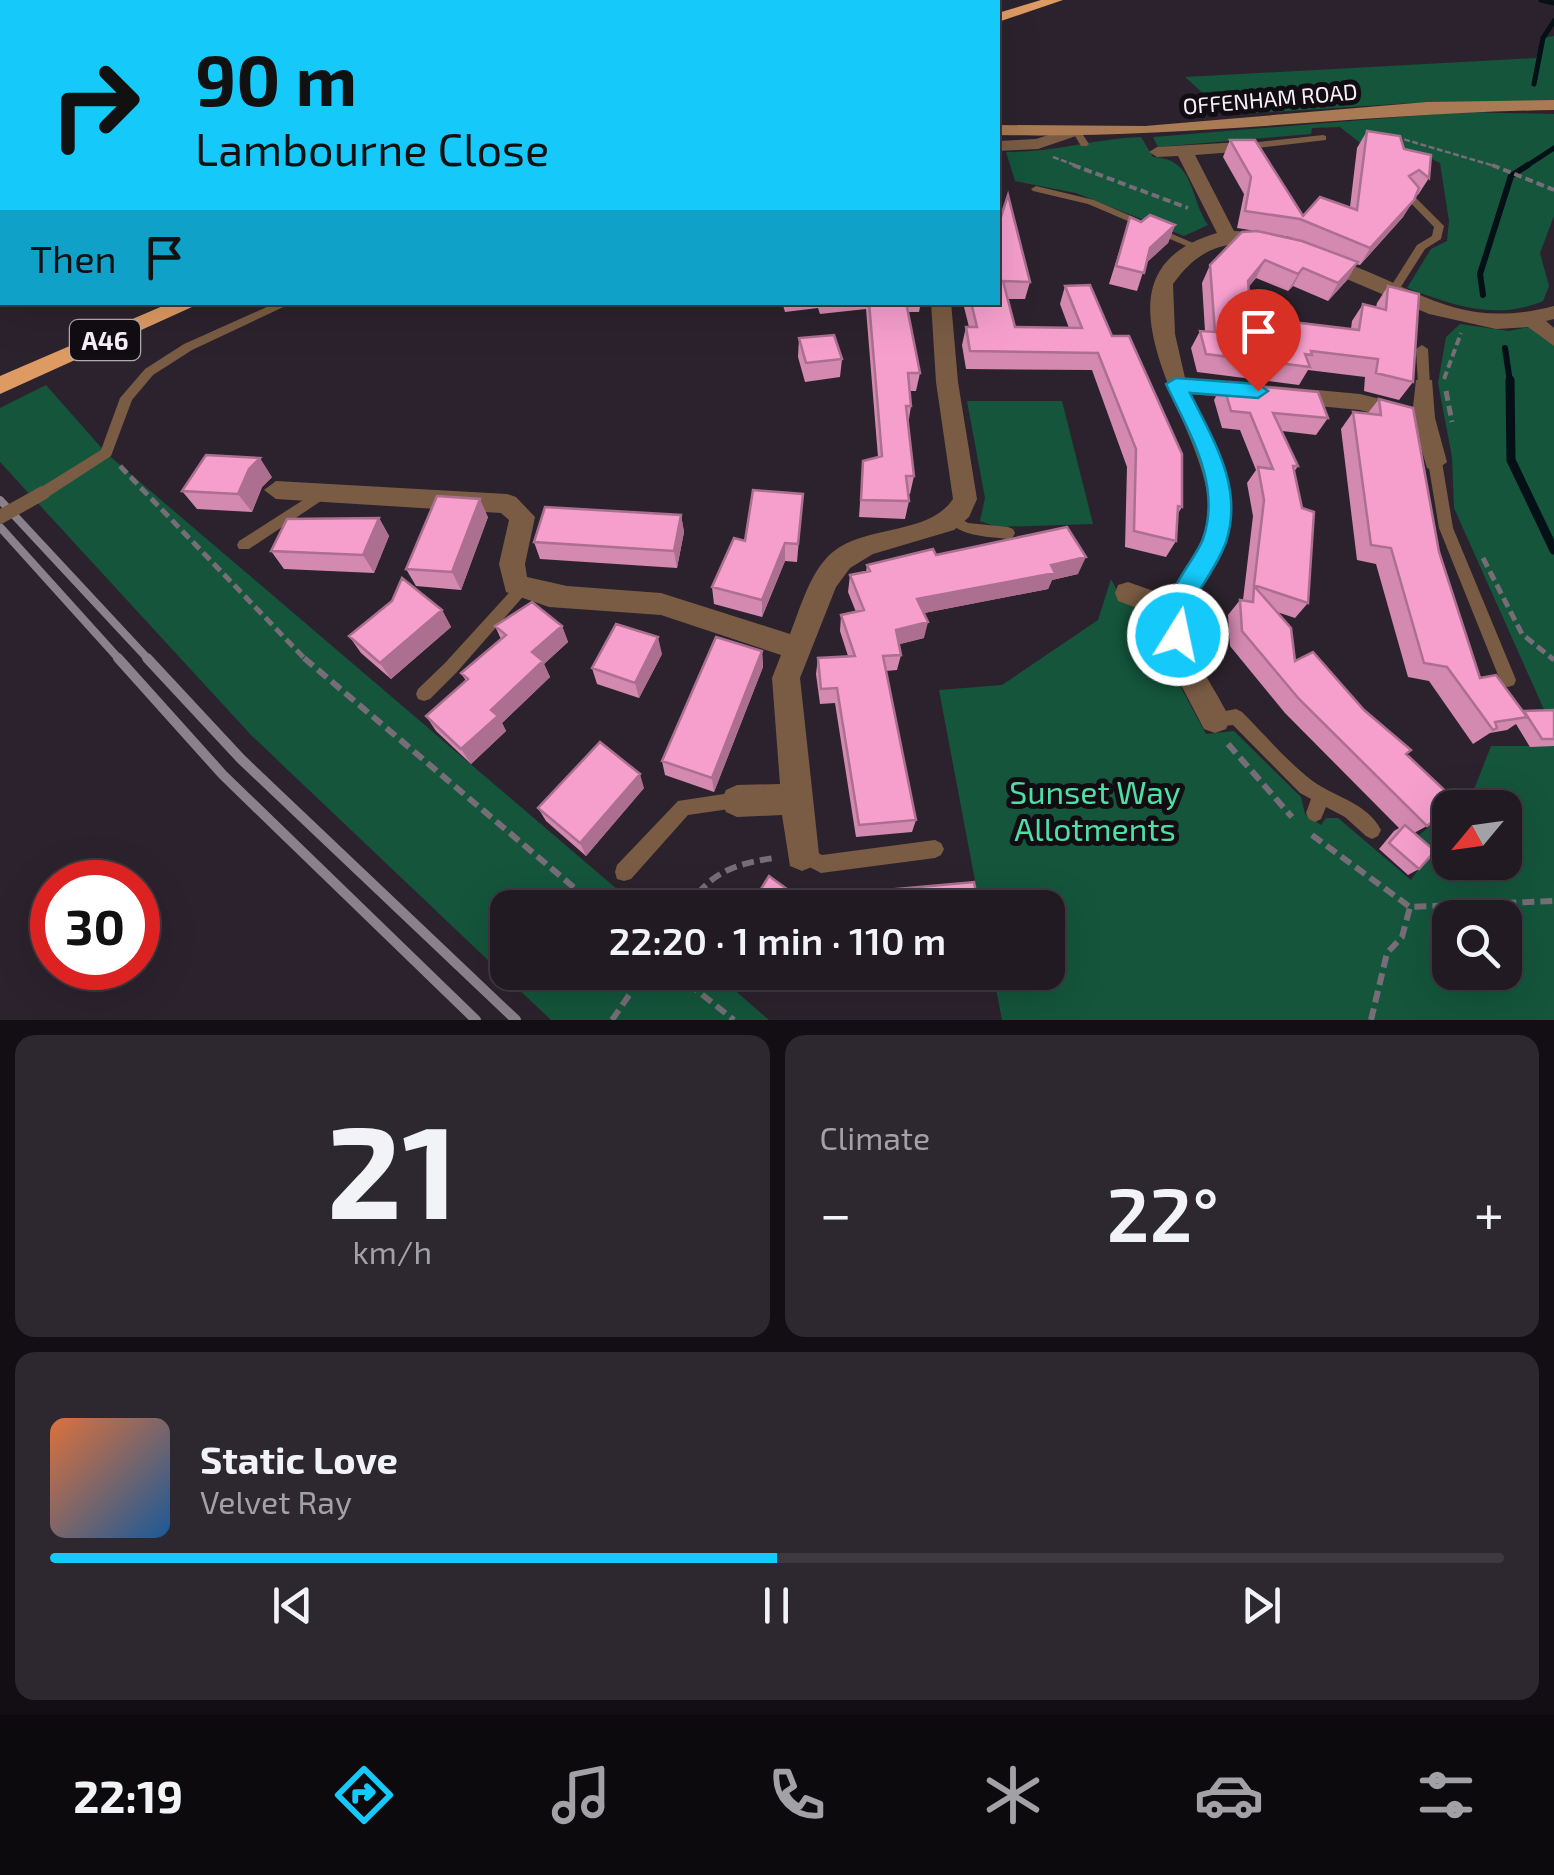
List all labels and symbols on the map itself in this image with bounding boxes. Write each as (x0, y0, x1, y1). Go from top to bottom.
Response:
street label: OFFENHAM ROAD (1182, 77, 1358, 119)
pin (1216, 289, 1301, 392)
road number: A46 (70, 320, 140, 360)
position arrow (1126, 583, 1230, 687)
park label: Sunset Way Allotments (1009, 772, 1181, 847)
north arrow (1432, 790, 1522, 880)
speed limit sign: 30 (30, 860, 160, 990)

